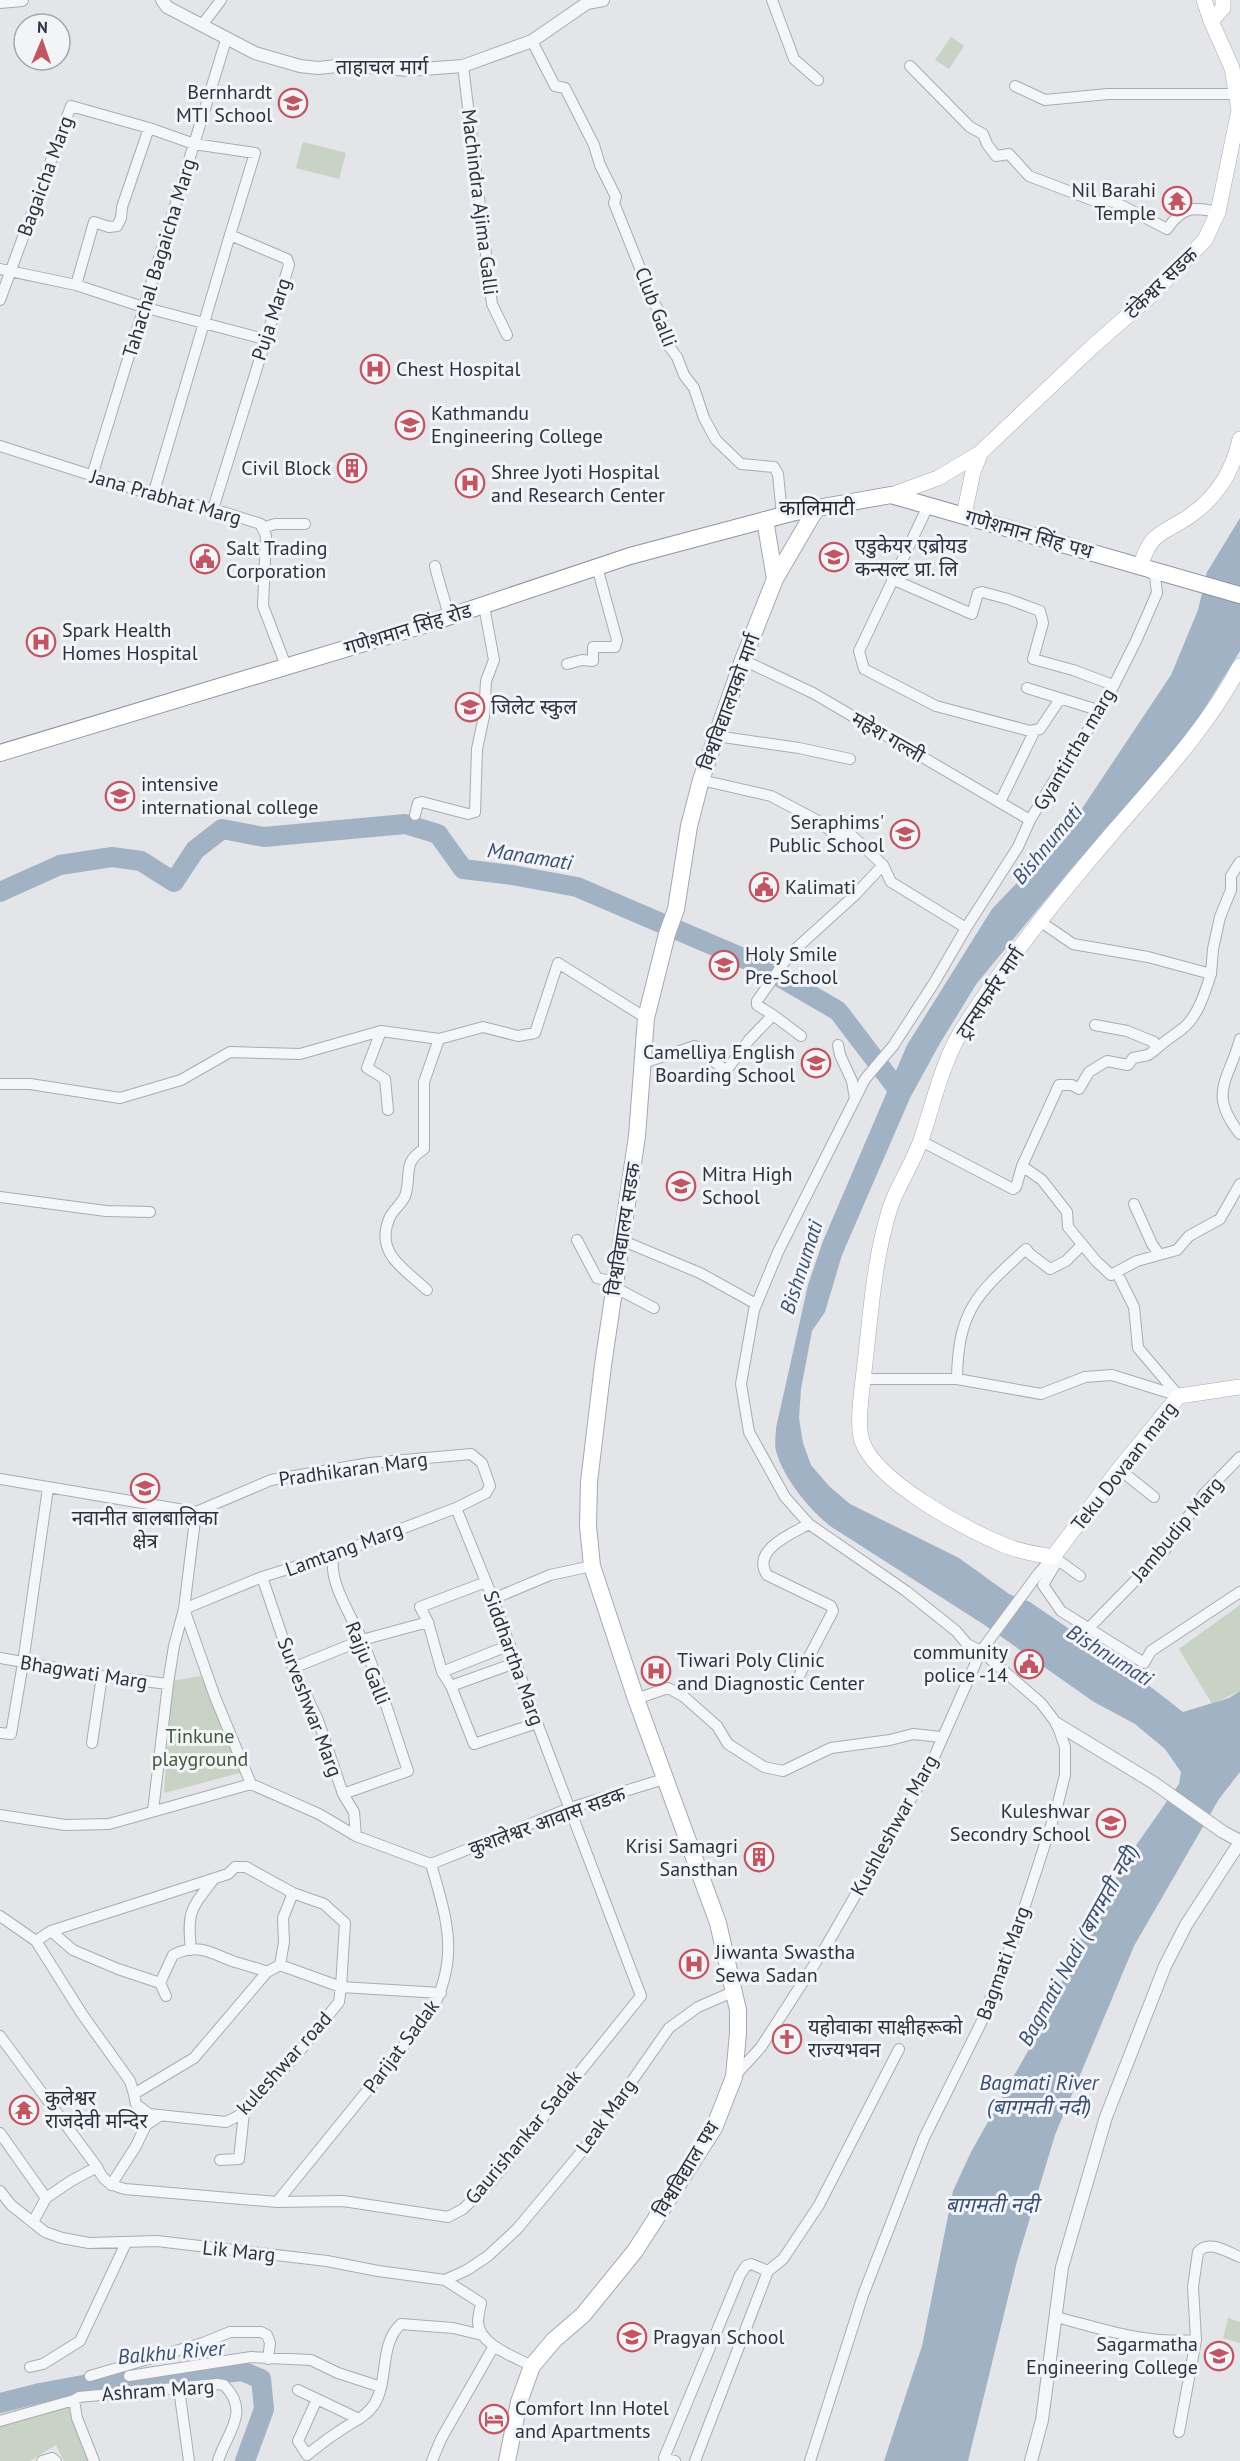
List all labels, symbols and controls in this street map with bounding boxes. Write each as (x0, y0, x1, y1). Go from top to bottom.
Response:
north arrow (12, 12, 72, 72)
text: N (37, 17, 48, 37)
street label: ताहाचल मार्ग (336, 54, 429, 80)
place label: Bernhardt MTI School (176, 79, 272, 128)
school or university icon: Bernhardt MTI School (277, 87, 309, 119)
street label: Machindra Ajima Galli (456, 107, 504, 297)
street label: Bagaicha Marg (11, 112, 79, 240)
street label: Tahachal Bagaicha Marg (116, 155, 202, 361)
place label: Nil Barahi Temple (1071, 177, 1156, 226)
temple icon: Nil Barahi Temple (1161, 185, 1193, 217)
street label: टंकेश्वर सडक (1119, 241, 1204, 324)
street label: Club Galli (629, 263, 683, 351)
street label: Puja Marg (245, 274, 297, 364)
hospital icon: Chest Hospital (359, 353, 391, 385)
place label: Chest Hospital (396, 356, 521, 382)
place label: Kathmandu Engineering College (431, 400, 603, 449)
school or university icon: Kathmandu Engineering College (394, 409, 426, 441)
building icon: Civil Block (336, 452, 368, 484)
place label: Civil Block (241, 455, 331, 481)
place label: Shree Jyoti Hospital and Research Center (491, 459, 665, 508)
street label: Jana Prabhat Marg (86, 463, 245, 531)
hospital icon: Shree Jyoti Hospital and Research Center (454, 467, 486, 499)
district label: कालिमाटी (779, 494, 855, 521)
street label: गणेशमान सिंह पथ (962, 503, 1097, 565)
place label: एडुकेयर एब्रोयड कन्सल्ट प्रा. लि (855, 533, 967, 582)
place label: Salt Trading Corporation (226, 535, 327, 584)
school or university icon: एडुकेयर एब्रोयड कन्सल्ट प्रा. लि (818, 541, 850, 573)
public building icon: Salt Trading Corporation (189, 543, 221, 575)
street label: गणेशमान सिंह रोड (341, 597, 475, 661)
place label: Spark Health Homes Hospital (62, 617, 198, 666)
hospital icon: Spark Health Homes Hospital (25, 626, 57, 658)
street label: विश्वविद्यालयको मार्ग (692, 629, 766, 774)
street label: Gyantirtha marg (1027, 683, 1121, 815)
school or university icon: जिलेट स्कुल (454, 691, 486, 723)
place label: जिलेट स्कुल (491, 694, 577, 720)
street label: महेश गल्ली (847, 706, 930, 769)
place label: intensive international college (141, 771, 318, 820)
school or university icon: intensive international college (104, 780, 136, 812)
water label: Bishnumati (1006, 798, 1089, 890)
place label: Seraphims' Public School (769, 809, 884, 858)
school or university icon: Seraphims' Public School (889, 818, 921, 850)
water label: Manamati (486, 836, 575, 876)
public building icon: Kalimati (748, 871, 780, 903)
place label: Kalimati (785, 874, 856, 900)
place label: Holy Smile Pre-School (745, 941, 838, 990)
street label: ट्रान्सफर्मर मार्ग (950, 942, 1031, 1044)
school or university icon: Holy Smile Pre-School (708, 949, 740, 981)
place label: Camelliya English Boarding School (643, 1039, 795, 1088)
school or university icon: Camelliya English Boarding School (800, 1047, 832, 1079)
street label: विश्वविद्यालय सडक (600, 1160, 646, 1297)
place label: Mitra High School (702, 1161, 793, 1210)
school or university icon: Mitra High School (665, 1170, 697, 1202)
water label: Bishnumati (773, 1216, 829, 1317)
street label: Teku Dovaan marg (1065, 1396, 1183, 1536)
street label: Pradhikaran Marg (277, 1446, 429, 1492)
street label: Jambudip Marg (1125, 1471, 1228, 1588)
school or university icon: नवानीत बालबालिका क्षेत्र (129, 1472, 161, 1504)
place label: नवानीत बालबालिका क्षेत्र (72, 1505, 219, 1554)
street label: Lamtang Marg (282, 1516, 406, 1582)
street label: Siddhartha Marg (477, 1587, 551, 1729)
street label: Rajju Galli (340, 1618, 396, 1708)
water label: Bishnumati (1062, 1618, 1159, 1692)
street label: Surveshwar Marg (271, 1634, 349, 1780)
place label: community police -14 (913, 1639, 1009, 1688)
place label: Tiwari Poly Clinic and Diagnostic Center (677, 1647, 865, 1696)
public building icon: community police -14 (1013, 1648, 1045, 1680)
street label: Bhagwati Marg (18, 1649, 150, 1695)
hospital icon: Tiwari Poly Clinic and Diagnostic Center (640, 1655, 672, 1687)
park label: Tinkune playground (152, 1723, 248, 1772)
street label: Kushleshwar Marg (845, 1750, 943, 1900)
street label: कुशलेश्वर आवास सडक (465, 1780, 630, 1861)
place label: Kuleshwar Secondry School (950, 1798, 1090, 1847)
school or university icon: Kuleshwar Secondry School (1095, 1807, 1127, 1839)
place label: Krisi Samagri Sansthan (625, 1833, 738, 1882)
water label: Bagmati Nadi (बागमती नदी) (1011, 1840, 1145, 2050)
building icon: Krisi Samagri Sansthan (743, 1841, 775, 1873)
street label: Bagmati Marg (970, 1903, 1036, 2023)
place label: Jiwanta Swastha Sewa Sadan (714, 1939, 855, 1988)
hospital icon: Jiwanta Swastha Sewa Sadan (678, 1948, 710, 1980)
street label: Parijat Sadak (357, 1994, 445, 2098)
street label: kuleshwar road (231, 2006, 337, 2120)
place label: यहोवाका साक्षीहरूको राज्यभवन (808, 2014, 963, 2063)
church icon: यहोवाका साक्षीहरूको राज्यभवन (771, 2023, 803, 2055)
street label: Gaurishankar Sadak (459, 2064, 587, 2210)
water label: Bagmati River (बागमती नदी) (979, 2069, 1101, 2120)
street label: Leak Marg (570, 2073, 642, 2159)
place label: कुलेश्वर राजदेवी मन्दिर (45, 2085, 148, 2134)
temple icon: कुलेश्वर राजदेवी मन्दिर (8, 2094, 40, 2126)
street label: विश्वविद्याल पथ (647, 2115, 725, 2222)
water label: बागमती नदी (945, 2191, 1042, 2218)
street label: Lik Marg (201, 2234, 277, 2268)
school or university icon: Pragyan School (616, 2321, 648, 2353)
place label: Pragyan School (653, 2324, 784, 2350)
place label: Sagarmatha Engineering College (1026, 2331, 1198, 2380)
water label: Balkhu River (116, 2334, 228, 2370)
school or university icon: Sagarmatha Engineering College (1203, 2340, 1235, 2372)
street label: Ashram Marg (101, 2373, 215, 2407)
place label: Comfort Inn Hotel and Apartments (515, 2395, 669, 2444)
hotel icon: Comfort Inn Hotel and Apartments (478, 2403, 510, 2435)

